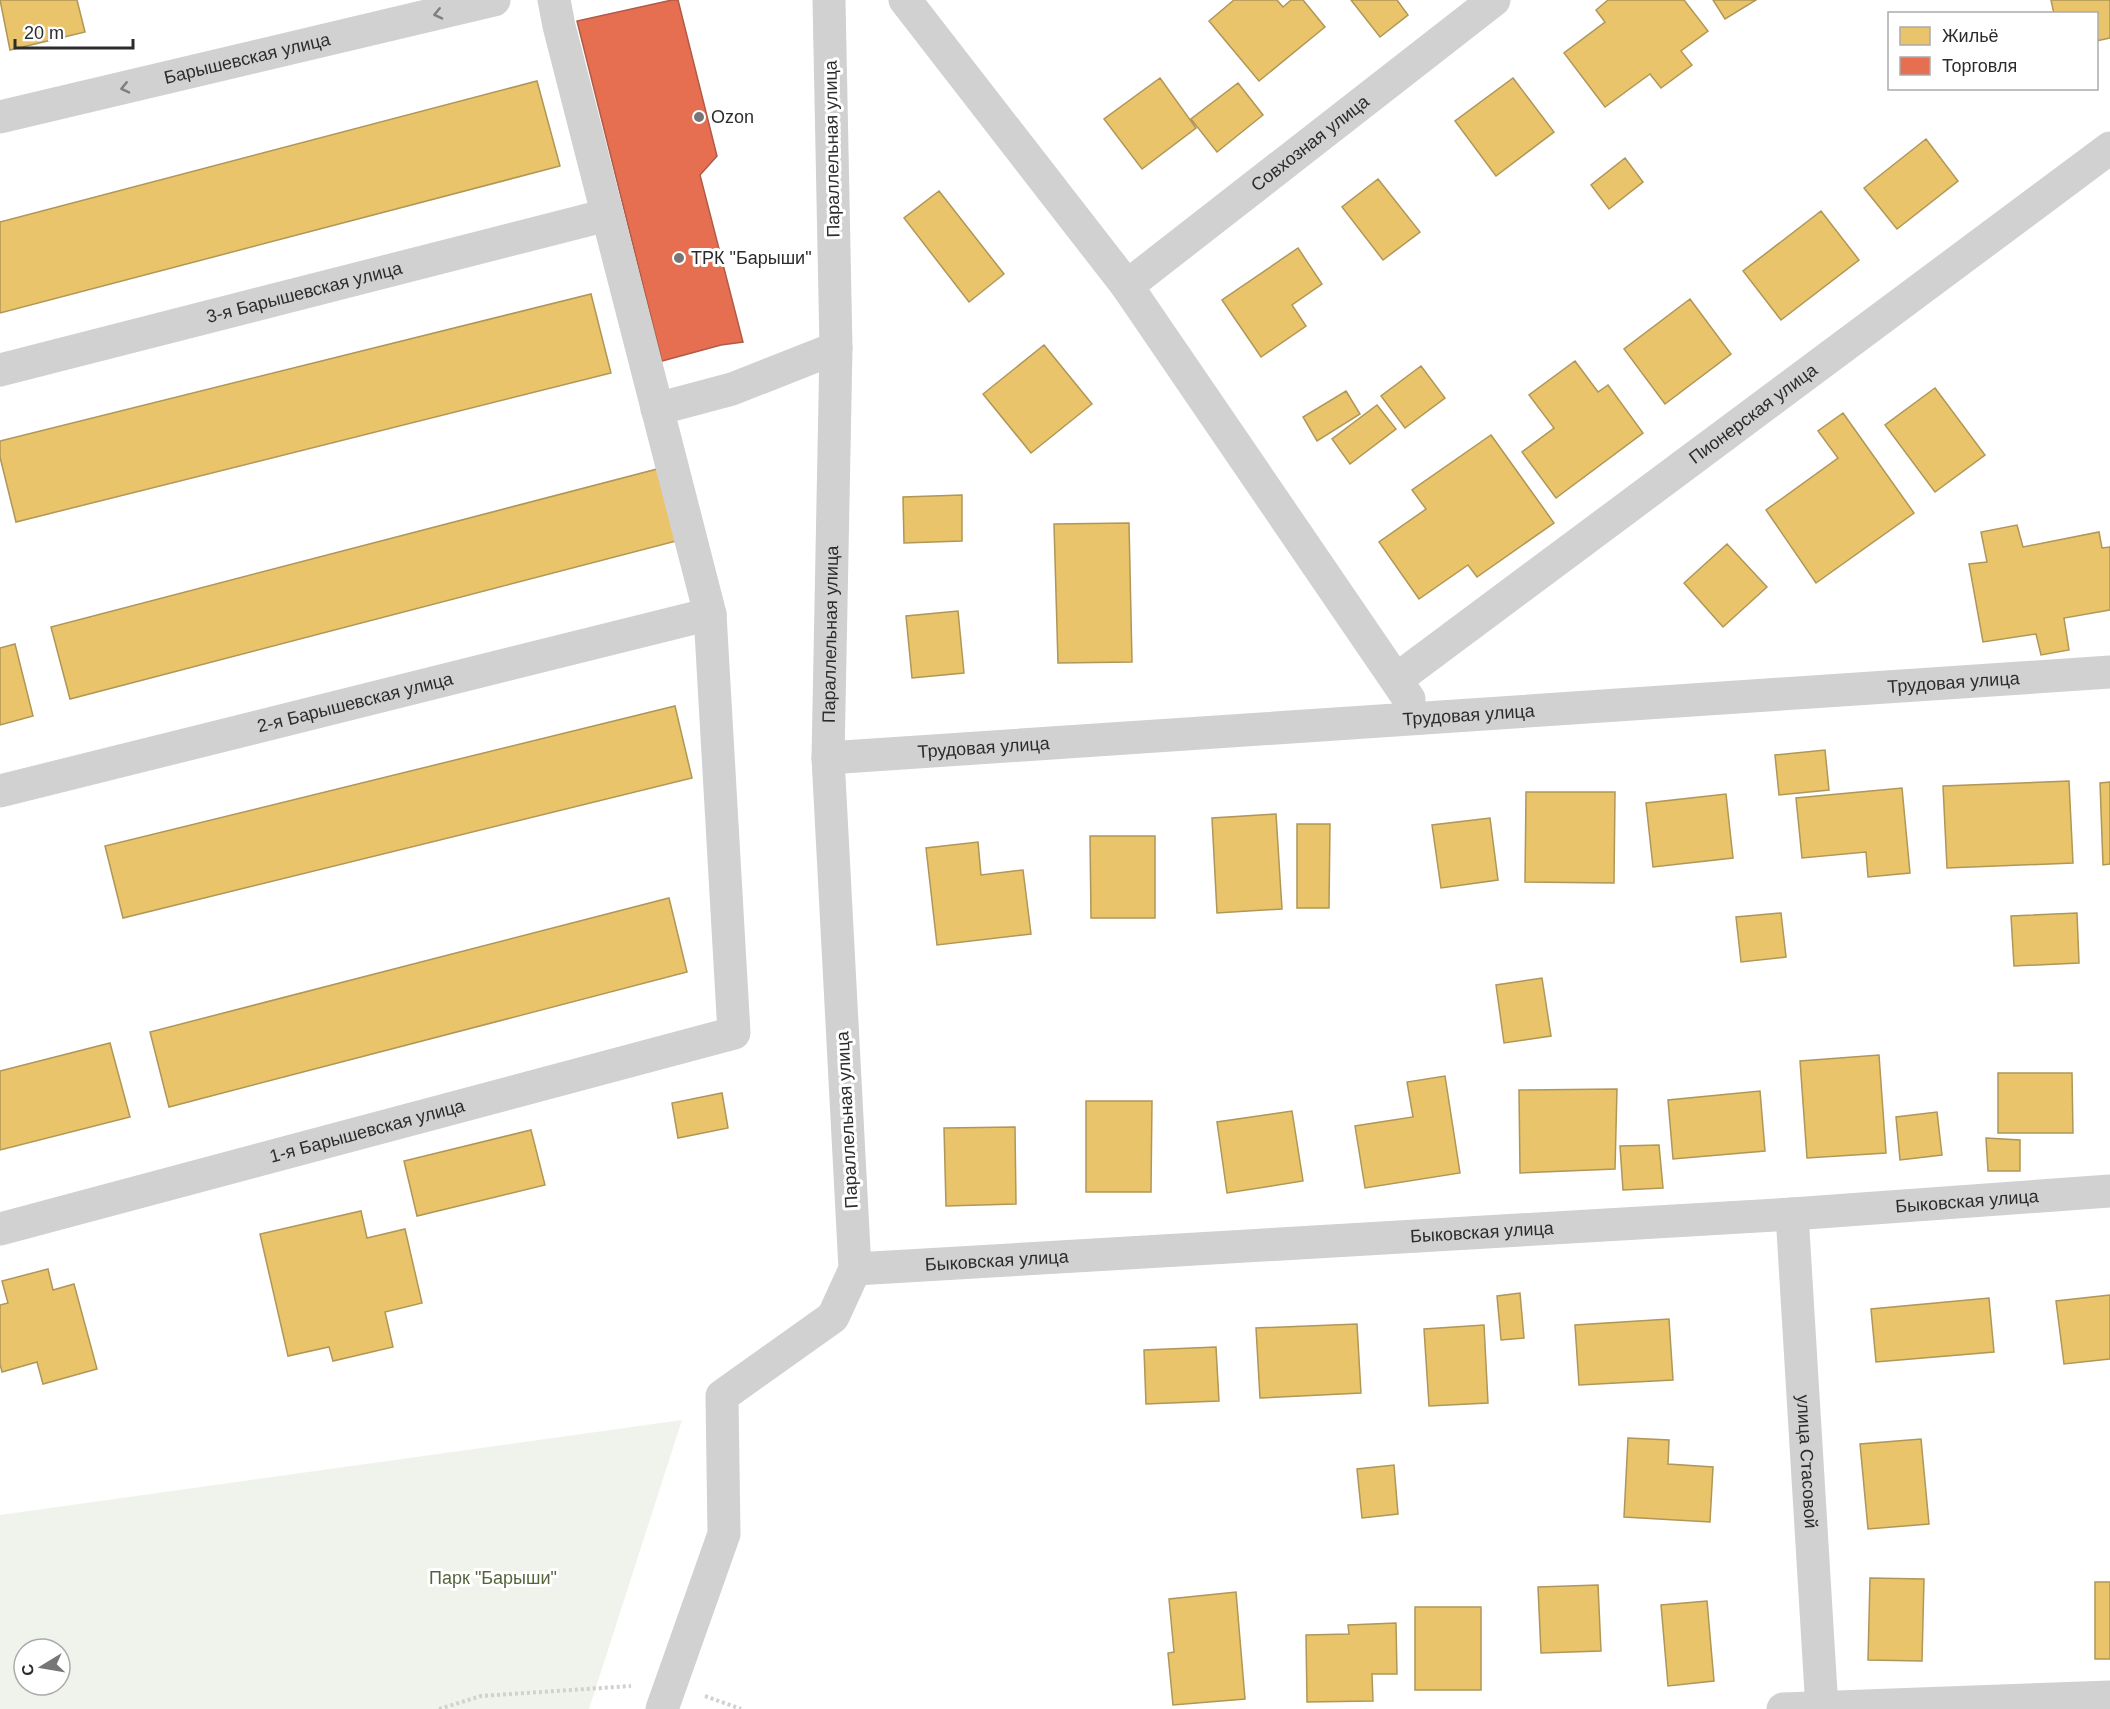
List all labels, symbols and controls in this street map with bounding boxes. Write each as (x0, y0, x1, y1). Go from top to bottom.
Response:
one-way arrow (433, 6, 443, 19)
scale bar (15, 12, 134, 50)
legend (1888, 12, 2098, 90)
text: 20 m (24, 23, 64, 43)
text: Жильё (1942, 26, 1999, 46)
street label: Барышевская улица (162, 29, 333, 88)
text: Торговля (1942, 56, 2017, 76)
street label: Параллельная улица (820, 59, 844, 238)
one-way arrow (120, 80, 130, 93)
street label: Совхозная улица (1247, 91, 1374, 195)
place label: Ozon (711, 107, 754, 127)
marker: Ozon (692, 110, 706, 124)
place label: ТРК "Барыши" (691, 248, 812, 268)
marker: ТРК "Барыши" (672, 251, 686, 265)
street label: 3-я Барышевская улица (204, 258, 405, 327)
street label: Пионерская улица (1685, 359, 1822, 468)
street label: Параллельная улица (819, 544, 842, 723)
street label: 2-я Барышевская улица (255, 668, 456, 736)
street label: Трудовая улица (1887, 668, 2021, 697)
street label: Трудовая улица (1402, 701, 1536, 729)
street label: Трудовая улица (917, 733, 1051, 762)
street label: Параллельная улица (832, 1030, 862, 1209)
street label: 1-я Барышевская улица (267, 1095, 468, 1167)
street label: Быковская улица (1894, 1186, 2040, 1217)
street label: Быковская улица (1410, 1218, 1555, 1246)
street label: Быковская улица (924, 1246, 1070, 1275)
street label: улица Стасовой (1793, 1394, 1821, 1529)
park label: Парк "Барыши" (429, 1568, 557, 1588)
north arrow (12, 1637, 72, 1697)
text: С (18, 1662, 37, 1677)

